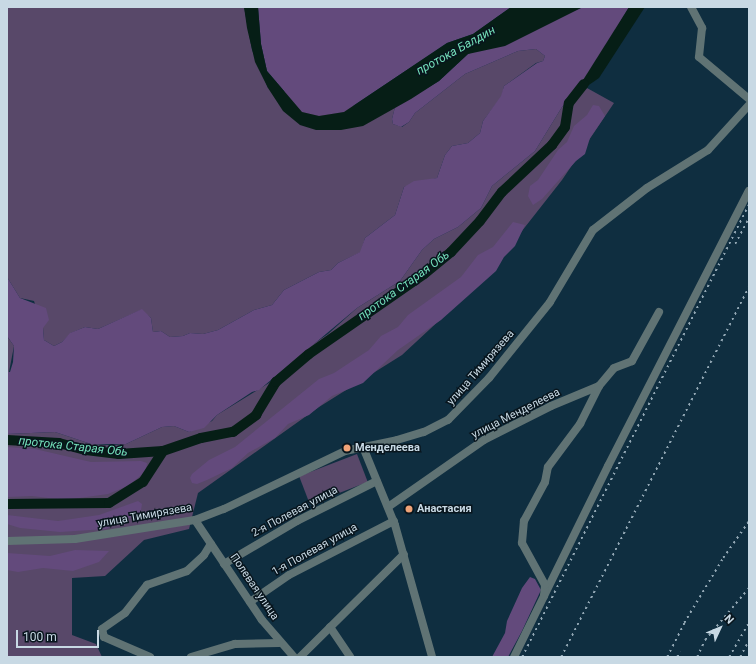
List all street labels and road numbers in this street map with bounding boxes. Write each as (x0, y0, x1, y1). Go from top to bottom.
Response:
street label: улица Тимирязева (445, 328, 517, 408)
street label: улица Менделеева (470, 386, 562, 442)
street label: 2-я Полевая улица (250, 484, 340, 540)
street label: улица Тимирязева (97, 501, 193, 531)
street label: 1-я Полевая улица (270, 521, 360, 579)
street label: Полевая улица (227, 551, 281, 623)

